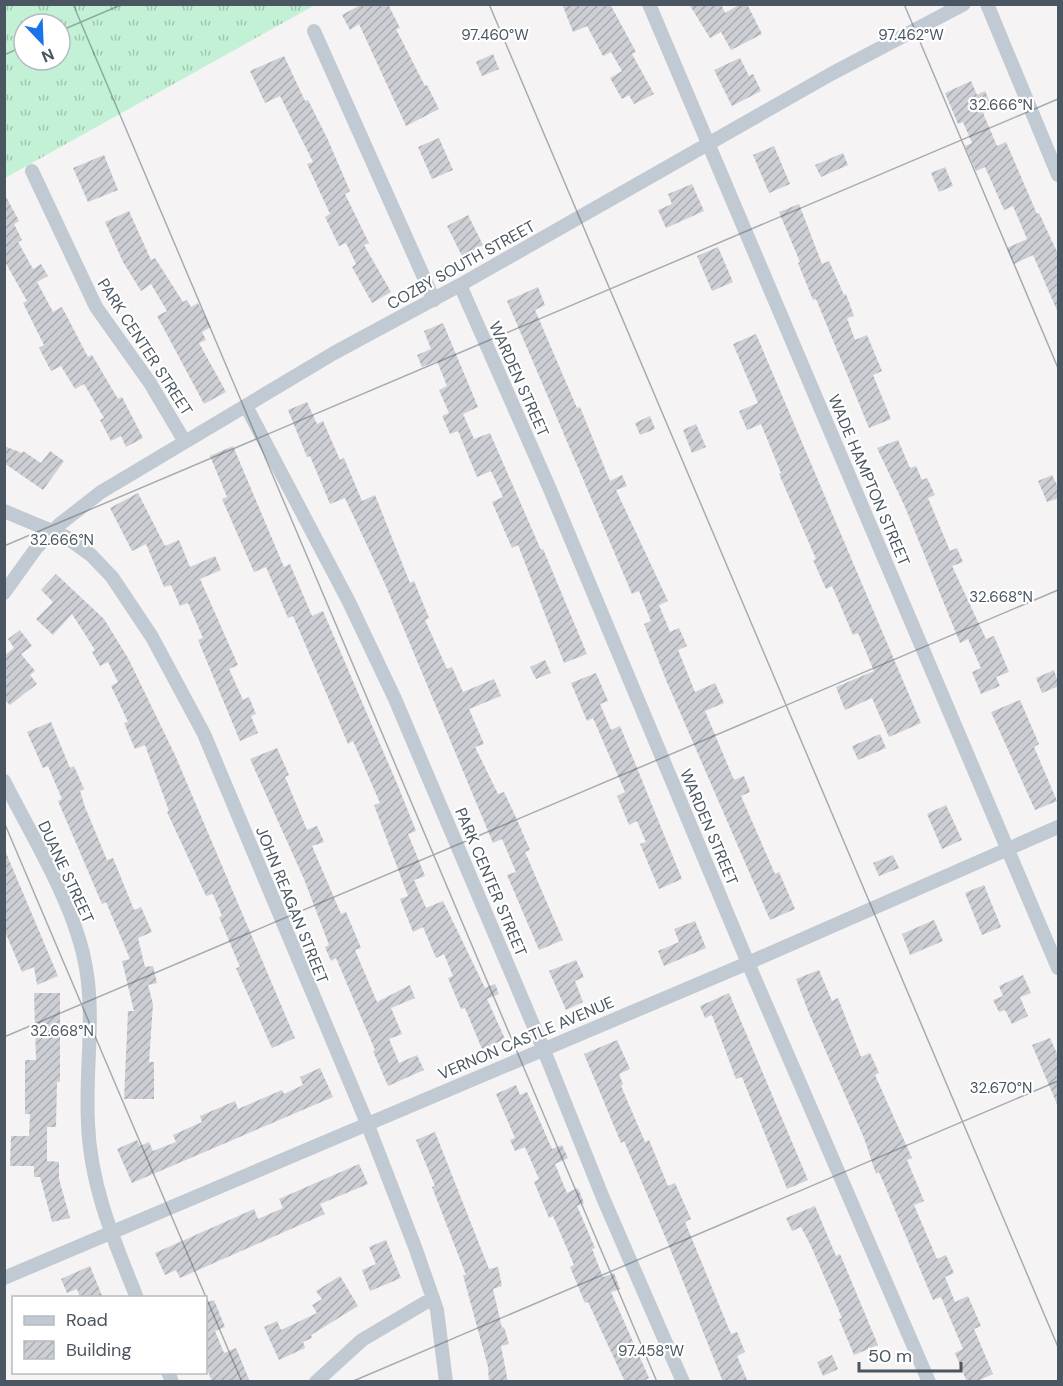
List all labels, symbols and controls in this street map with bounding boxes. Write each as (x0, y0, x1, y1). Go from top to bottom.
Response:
north arrow (12, 12, 72, 72)
text: 97.460°W (461, 25, 529, 45)
text: 97.462°W (878, 25, 944, 45)
text: N (38, 43, 57, 67)
text: 32.666°N (969, 95, 1033, 115)
street label: COZBY SOUTH STREET (383, 216, 539, 314)
street label: PARK CENTER STREET (93, 274, 197, 420)
street label: WARDEN STREET (484, 318, 554, 440)
street label: WADE HAMPTON STREET (823, 391, 915, 569)
text: 32.666°N (30, 530, 94, 550)
text: 32.668°N (969, 587, 1033, 607)
street label: WARDEN STREET (675, 766, 743, 888)
street label: PARK CENTER STREET (450, 804, 532, 960)
street label: DUANE STREET (33, 817, 99, 927)
street label: JOHN REAGAN STREET (251, 823, 333, 987)
street label: VERNON CASTLE AVENUE (435, 991, 617, 1085)
text: 32.668°N (30, 1021, 94, 1041)
text: 32.670°N (970, 1078, 1032, 1098)
legend (12, 1296, 207, 1374)
text: Road (66, 1308, 108, 1332)
scale bar (859, 1335, 961, 1373)
text: Building (66, 1338, 131, 1362)
text: 97.458°W (618, 1341, 685, 1361)
text: 50 m (868, 1344, 912, 1368)

